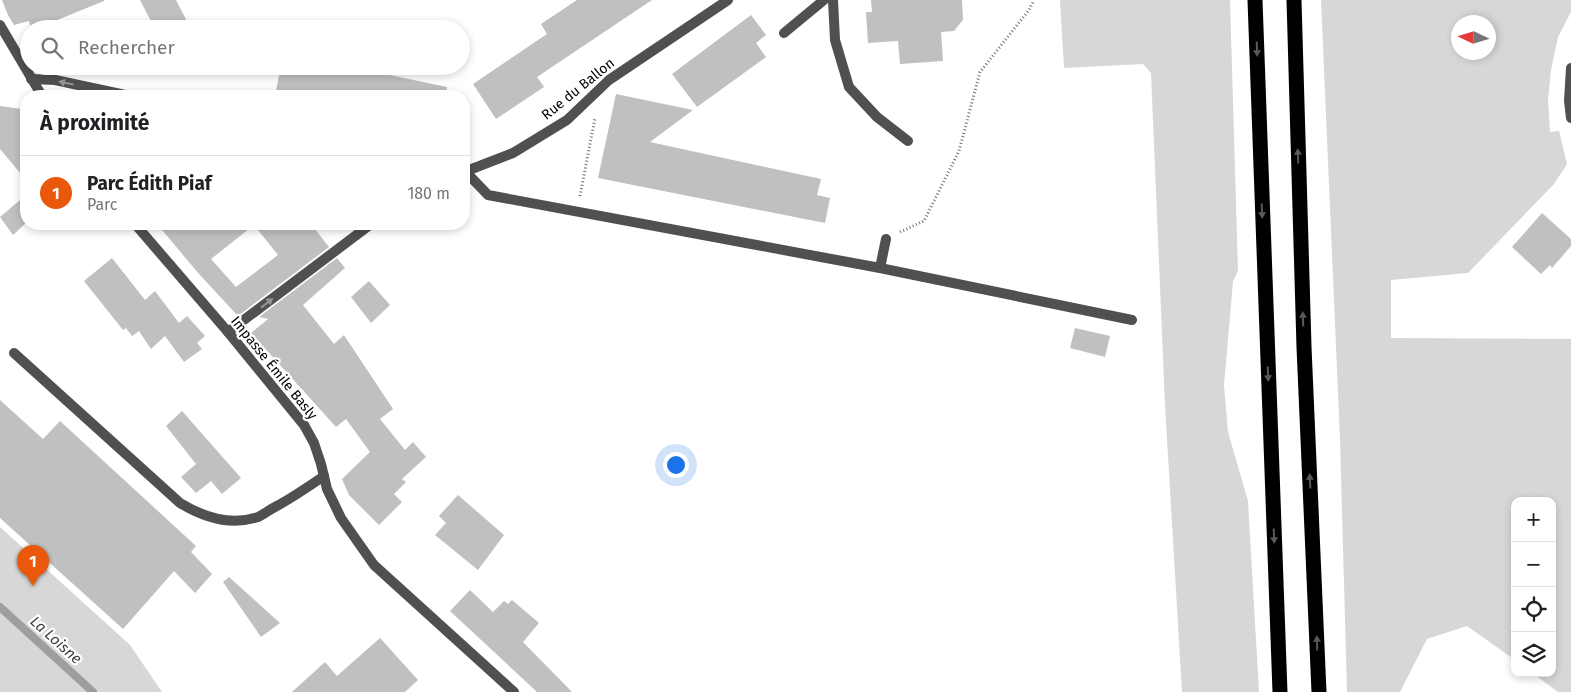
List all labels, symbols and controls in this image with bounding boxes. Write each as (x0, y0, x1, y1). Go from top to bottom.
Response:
north arrow (1451, 15, 1496, 60)
search box (20, 20, 470, 75)
icon: search (38, 34, 66, 62)
text: Rechercher (78, 36, 175, 59)
one-way arrow (1253, 41, 1261, 57)
street label: Rue du Ballon (538, 54, 618, 124)
one-way arrow (57, 78, 73, 86)
text: À proximité (40, 110, 149, 136)
one-way arrow (1293, 148, 1301, 164)
text: Parc Édith Piaf (87, 172, 212, 195)
text: 1 (52, 184, 60, 203)
text: 180 m (407, 184, 450, 203)
text: Parc (87, 195, 117, 214)
one-way arrow (1259, 203, 1267, 219)
one-way arrow (260, 297, 273, 308)
one-way arrow (1299, 310, 1307, 326)
street label: Impasse Émile Basly (227, 312, 322, 423)
one-way arrow (1265, 366, 1273, 382)
your location (663, 452, 689, 478)
one-way arrow (1306, 473, 1314, 489)
map controls (1511, 497, 1556, 677)
button: + (1511, 497, 1556, 542)
one-way arrow (1270, 528, 1278, 544)
button: − (1511, 542, 1556, 587)
pin: 1 (17, 545, 49, 586)
button: locate (1511, 587, 1556, 632)
water label: La Loisne (27, 612, 85, 668)
button: layers (1511, 632, 1556, 677)
one-way arrow (1313, 635, 1321, 651)

